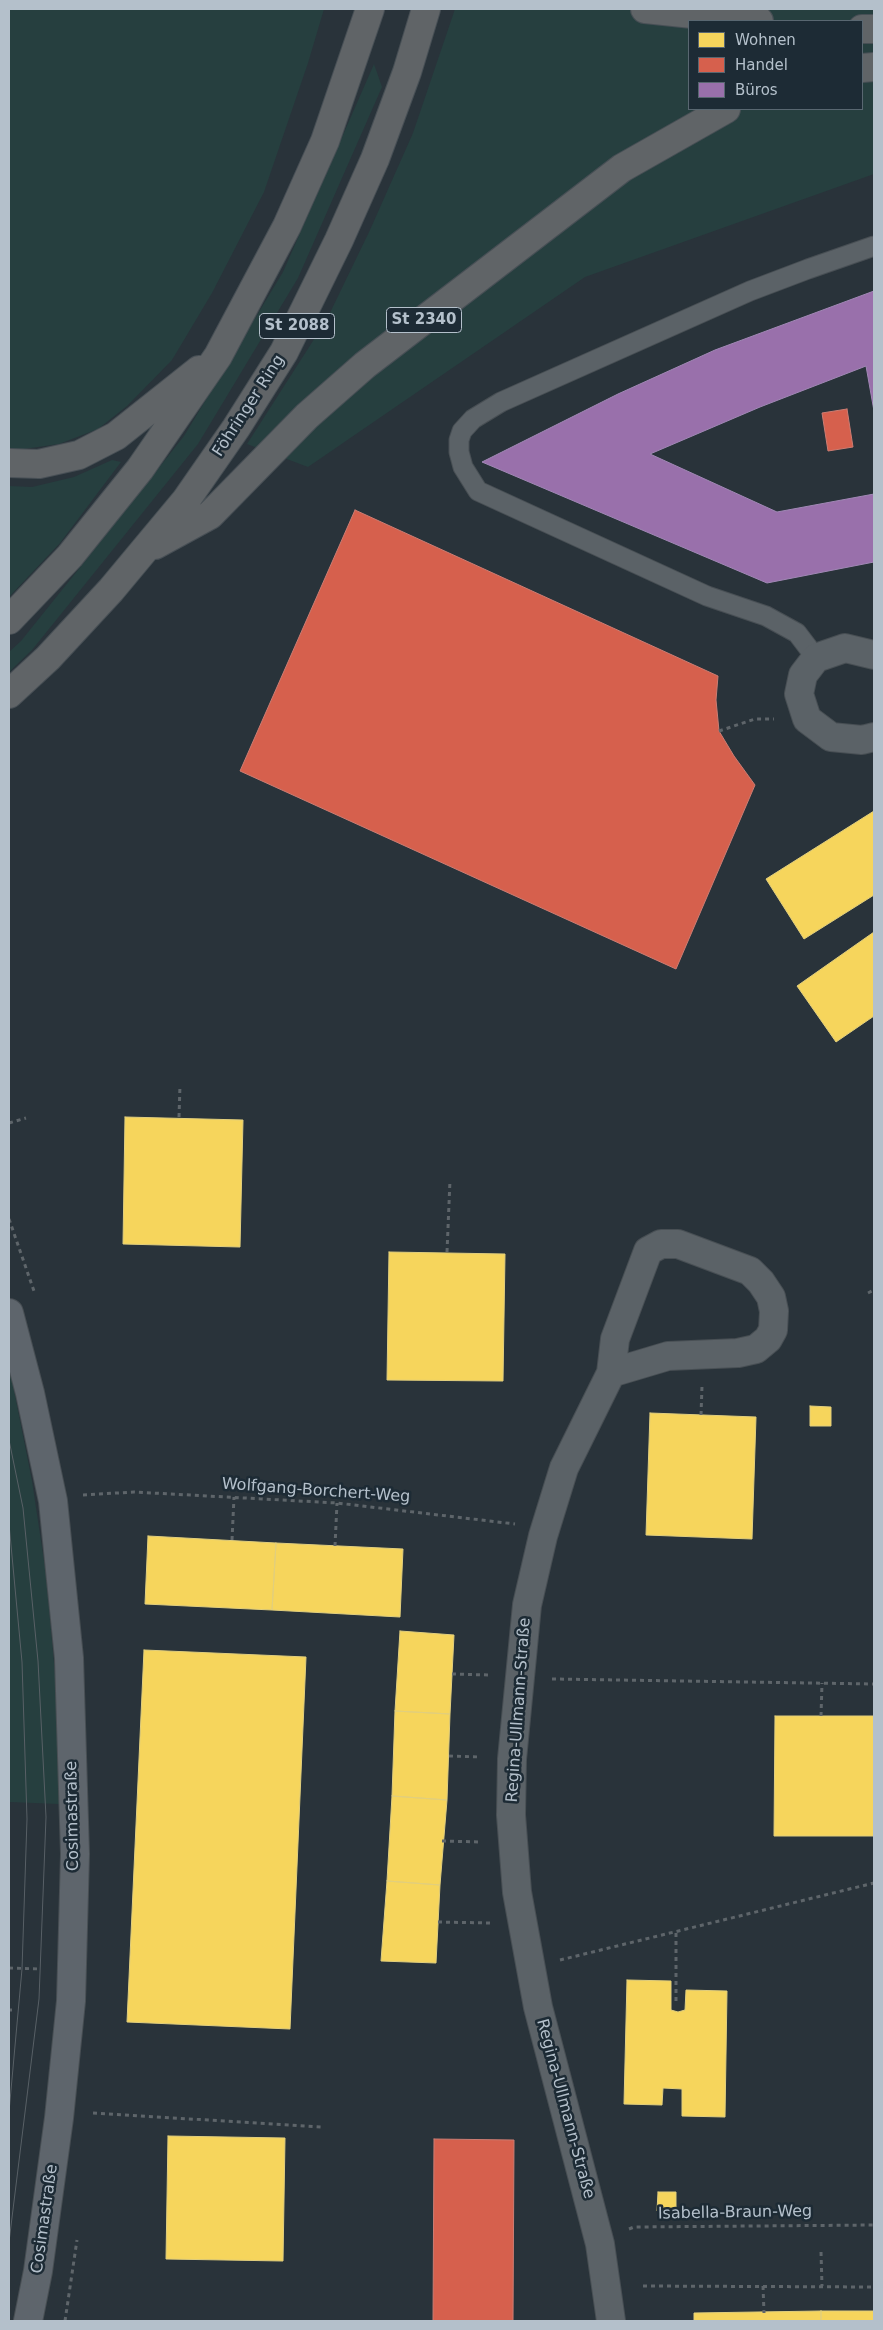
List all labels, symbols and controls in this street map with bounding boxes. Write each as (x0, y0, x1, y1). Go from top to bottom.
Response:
legend (688, 20, 863, 110)
text: Wohnen (735, 31, 796, 49)
text: Handel (735, 56, 788, 74)
text: Büros (735, 81, 778, 99)
road number: St 2340 (386, 308, 462, 332)
road number: St 2088 (260, 314, 334, 338)
street label: Föhringer Ring (209, 352, 289, 460)
street label: Wolfgang-Borchert-Weg (221, 1475, 411, 1507)
street label: Regina-Ullmann-Straße (503, 1617, 535, 1803)
street label: Cosimastraße (62, 1761, 84, 1871)
street label: Regina-Ullmann-Straße (532, 2017, 598, 2201)
street label: Cosimastraße (28, 2163, 62, 2275)
street label: Isabella-Braun-Weg (658, 2202, 812, 2224)

